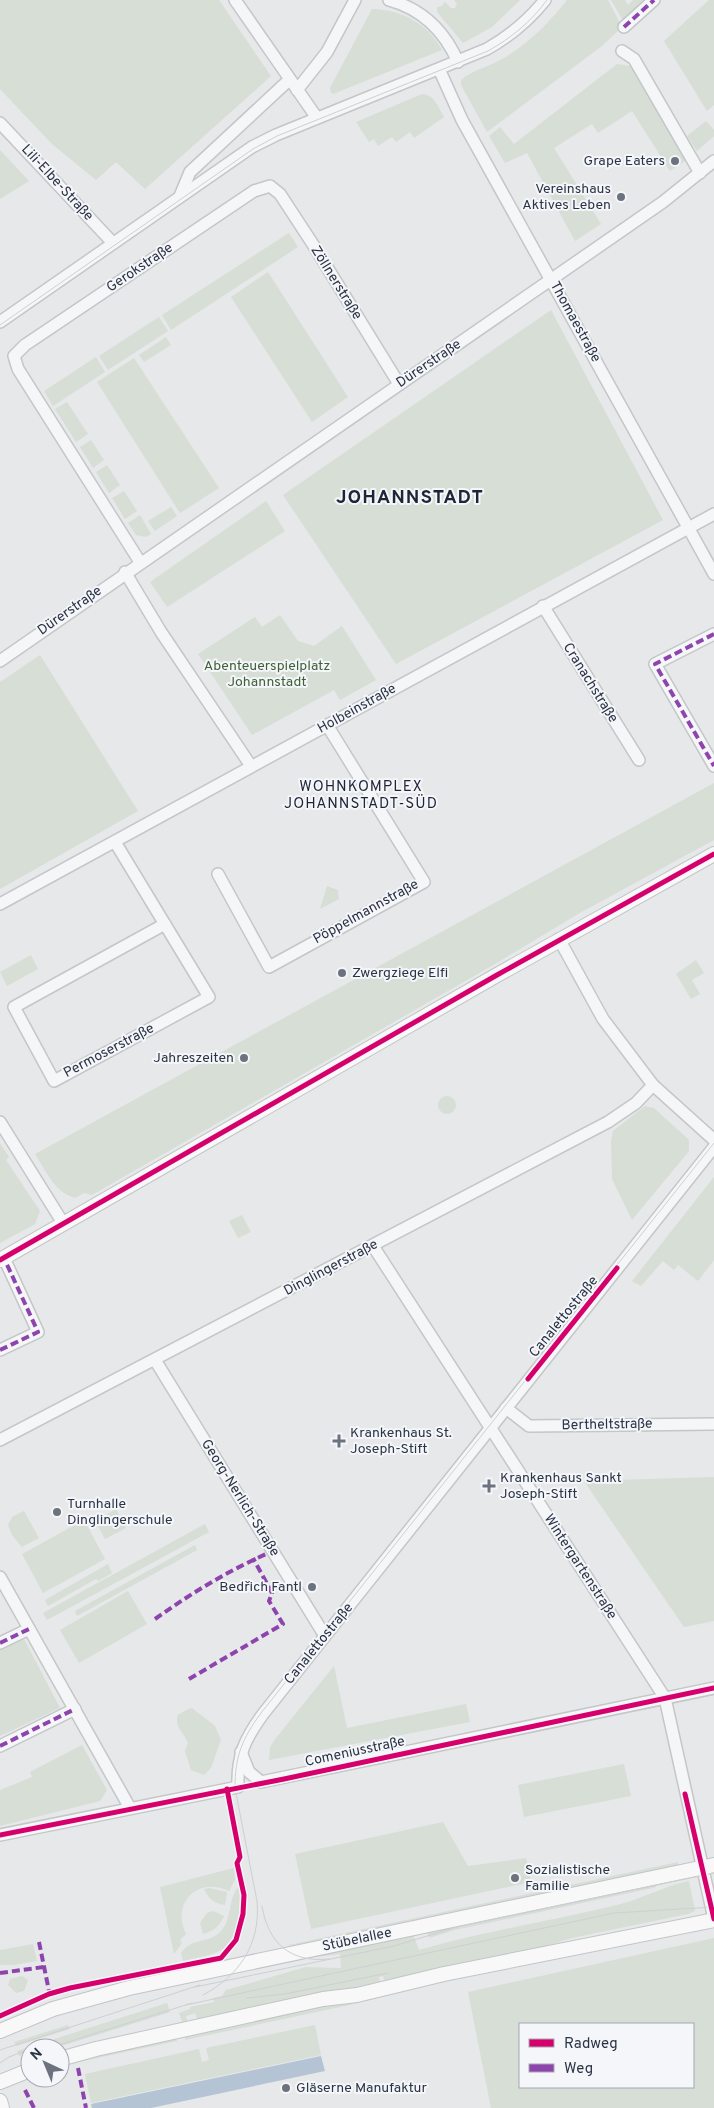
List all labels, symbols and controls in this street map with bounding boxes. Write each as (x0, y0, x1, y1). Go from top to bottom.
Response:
street label: Lili-Elbe-Straße (17, 141, 97, 225)
place label: Grape Eaters (584, 153, 665, 170)
marker: Grape Eaters (669, 155, 681, 167)
place label: Vereinshaus Aktives Leben (522, 181, 611, 214)
marker: Vereinshaus Aktives Leben (615, 191, 627, 203)
street label: Gerokstraße (104, 240, 176, 296)
street label: Zöllnerstraße (307, 243, 365, 323)
street label: Thomaestraße (546, 279, 604, 365)
street label: Dürerstraße (393, 336, 465, 392)
district label: JOHANNSTADT (336, 486, 484, 510)
street label: Dürerstraße (35, 583, 105, 639)
street label: Cranachstraße (559, 640, 621, 726)
park label: Abenteuerspielplatz Johannstadt (204, 658, 330, 691)
street label: Holbeinstraße (315, 680, 399, 738)
district label: WOHNKOMPLEX JOHANNSTADT-SÜD (284, 778, 438, 814)
street label: Pöppelmannstraße (310, 876, 422, 948)
place label: Zwergziege Elfi (352, 965, 448, 982)
marker: Zwergziege Elfi (336, 967, 348, 979)
street label: Permoserstraße (61, 1020, 157, 1082)
place label: Jahreszeiten (153, 1050, 234, 1067)
marker: Jahreszeiten (238, 1052, 250, 1064)
street label: Dinglingerstraße (281, 1236, 381, 1300)
street label: Canalettostraße (526, 1273, 602, 1361)
street label: Bertheltstraße (561, 1416, 653, 1434)
place label: Krankenhaus St. Joseph-Stift (350, 1425, 452, 1458)
marker: Krankenhaus St. Joseph-Stift (332, 1434, 346, 1448)
street label: Georg-Nerlich-Straße (197, 1436, 283, 1560)
place label: Krankenhaus Sankt Joseph-Stift (500, 1470, 622, 1503)
marker: Krankenhaus Sankt Joseph-Stift (482, 1479, 496, 1493)
place label: Turnhalle Dinglingerschule (67, 1496, 173, 1529)
marker: Turnhalle Dinglingerschule (51, 1506, 63, 1518)
street label: Wintergartenstraße (540, 1511, 620, 1623)
place label: Bedřich Fantl (219, 1579, 302, 1596)
marker: Bedřich Fantl (306, 1581, 318, 1593)
street label: Canalettostraße (281, 1600, 357, 1688)
street label: Comeniusstraße (304, 1733, 406, 1771)
place label: Sozialistische Familie (525, 1862, 610, 1895)
marker: Sozialistische Familie (509, 1872, 521, 1884)
street label: Stübelallee (321, 1924, 393, 1956)
legend (519, 2023, 694, 2088)
text: Radweg (564, 2035, 618, 2054)
north arrow (20, 2038, 70, 2088)
text: N (27, 2045, 47, 2064)
text: Weg (564, 2060, 593, 2079)
place label: Gläserne Manufaktur (296, 2080, 427, 2097)
marker: Gläserne Manufaktur (280, 2082, 292, 2094)

